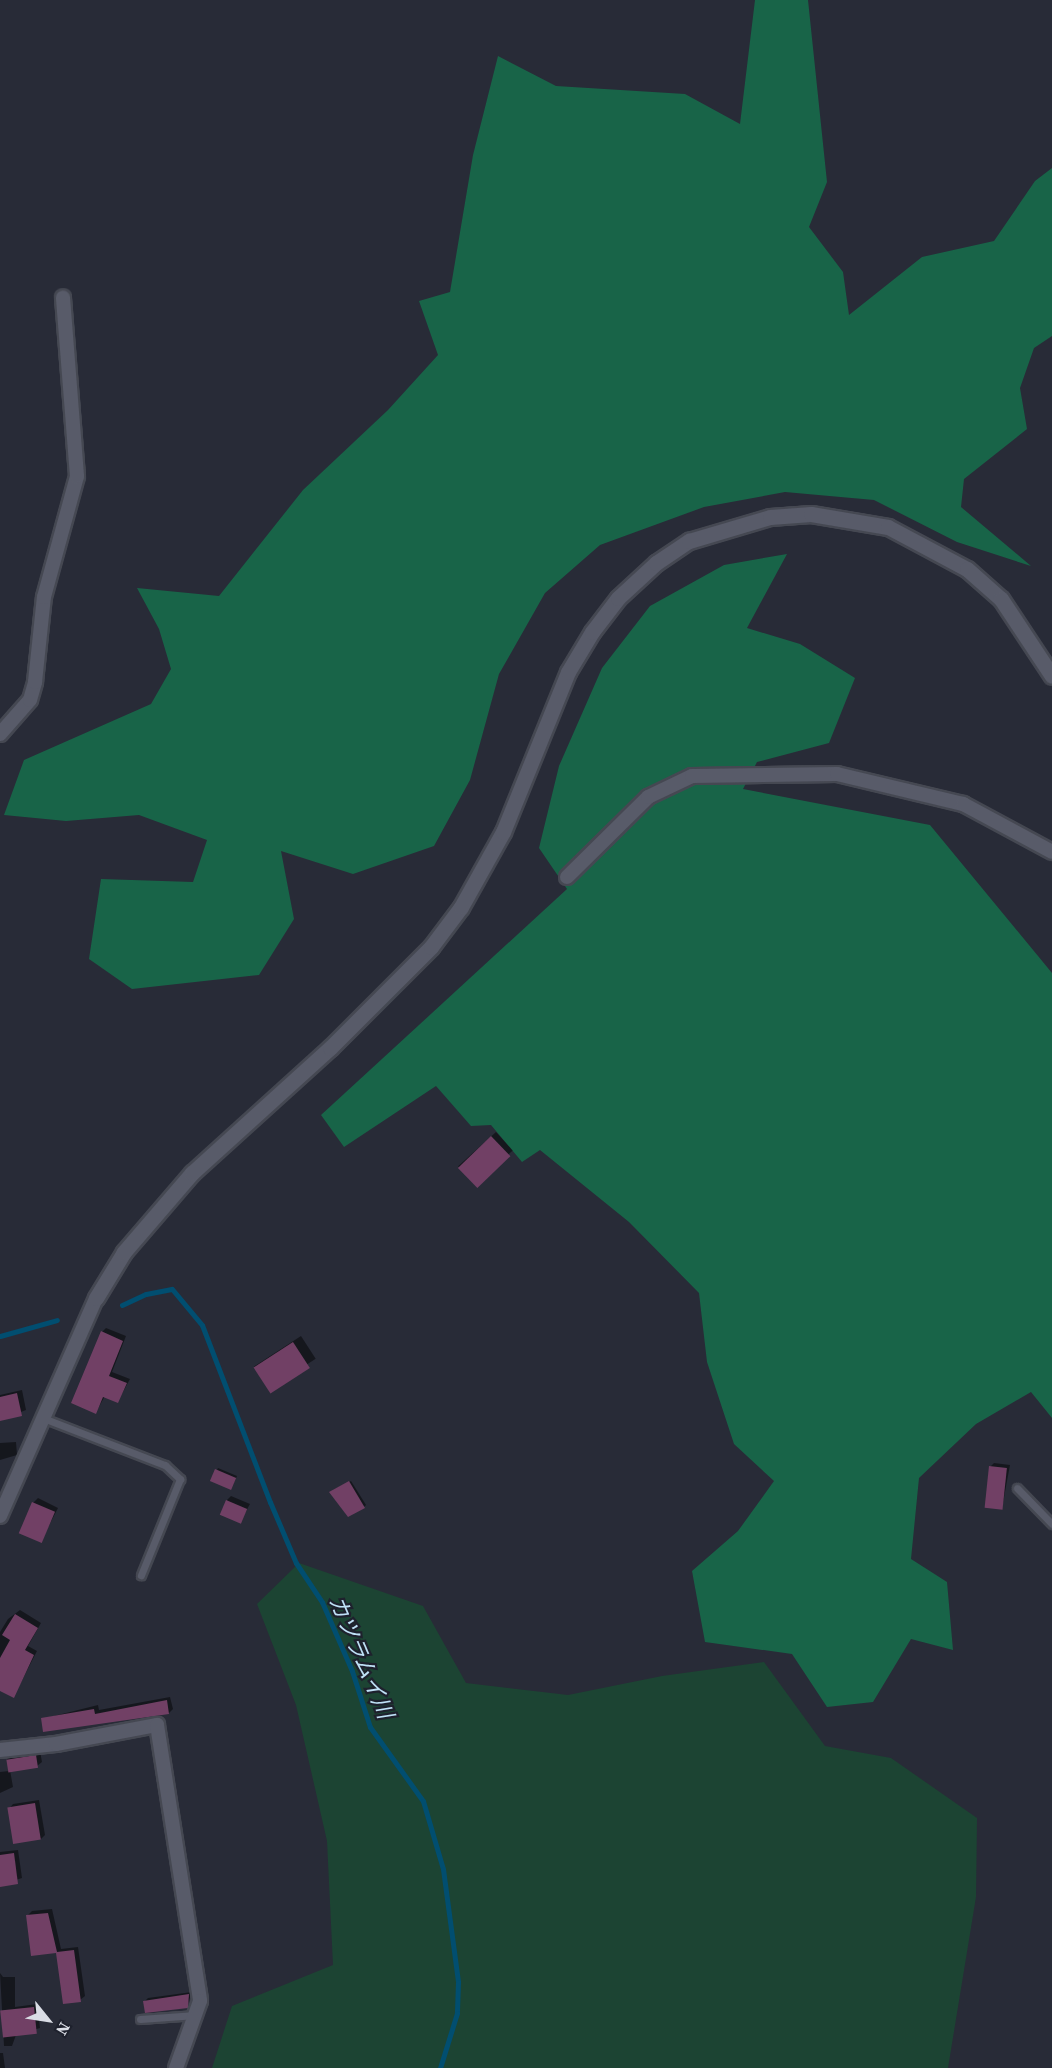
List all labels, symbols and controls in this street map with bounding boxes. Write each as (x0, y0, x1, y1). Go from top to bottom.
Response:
water label: カツラムイ川 (323, 1591, 399, 1723)
north arrow (18, 1990, 78, 2050)
text: N (51, 2018, 76, 2040)

